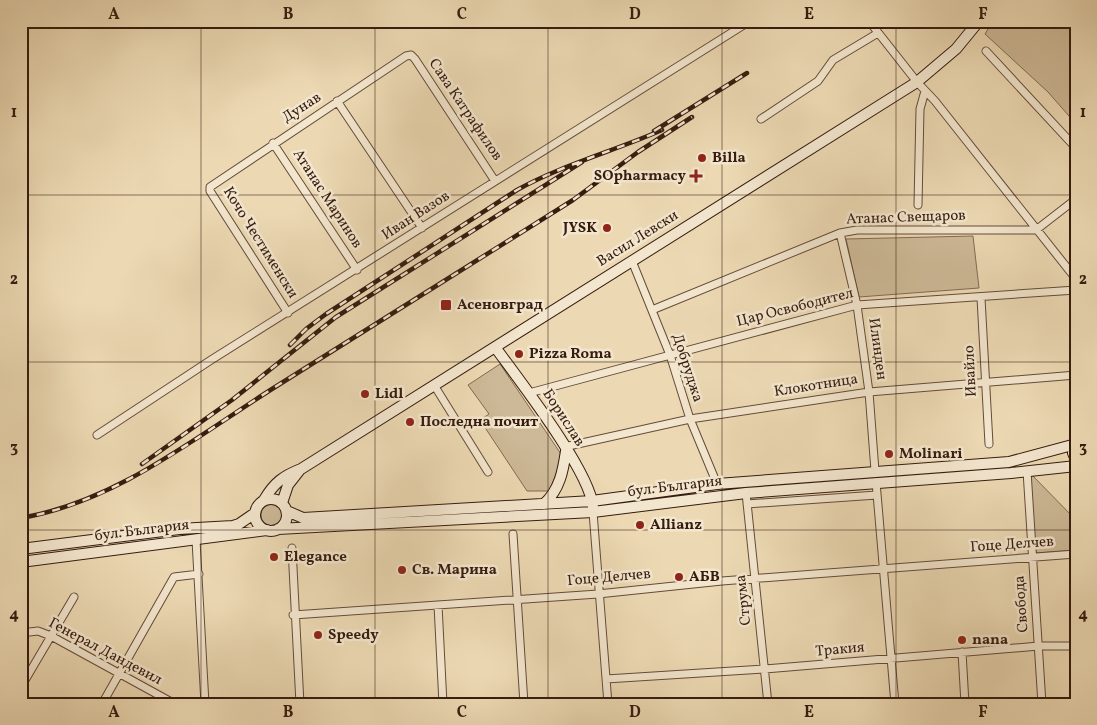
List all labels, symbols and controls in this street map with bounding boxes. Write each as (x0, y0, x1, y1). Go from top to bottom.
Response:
text: A (108, 4, 120, 26)
text: B (283, 4, 294, 26)
text: C (457, 4, 467, 26)
text: D (629, 4, 641, 26)
text: E (804, 4, 814, 26)
text: F (978, 4, 988, 26)
street label: Сава Катрафилов (423, 55, 507, 165)
street label: Дунав (278, 88, 326, 128)
text: 1 (11, 102, 17, 124)
text: 1 (1080, 102, 1086, 124)
street label: Атанас Маринов (287, 145, 367, 253)
place label: Billa (712, 148, 746, 169)
marker: Billa (696, 152, 708, 164)
place label: SOpharmacy (594, 166, 687, 187)
marker: SOpharmacy (690, 170, 702, 182)
street label: Кочо Честименски (217, 183, 303, 303)
street label: Иван Вазов (378, 186, 454, 246)
street label: Атанас Свещаров (846, 205, 966, 231)
street label: Васил Левски (593, 206, 683, 272)
place label: JYSK (562, 218, 597, 239)
marker: JYSK (601, 222, 613, 234)
text: 2 (10, 269, 18, 291)
text: 2 (1079, 269, 1087, 291)
street label: Цар Освободител (734, 283, 856, 333)
place label: Асеновград (457, 295, 543, 316)
marker: Асеновград (439, 298, 453, 312)
street label: Илинден (862, 317, 892, 381)
street label: Добруджа (666, 331, 708, 405)
place label: Pizza Roma (529, 344, 612, 365)
street label: Ивайло (959, 345, 983, 397)
marker: Pizza Roma (513, 348, 525, 360)
street label: Клокотница (773, 369, 859, 403)
place label: Lidl (375, 384, 403, 405)
street label: Борислав (537, 385, 589, 451)
marker: Lidl (359, 388, 371, 400)
place label: Последна почит (420, 412, 539, 433)
marker: Последна почит (404, 416, 416, 428)
text: 3 (10, 437, 18, 459)
text: 3 (1079, 437, 1087, 459)
place label: Molinari (899, 444, 963, 465)
marker: Molinari (883, 448, 895, 460)
street label: бул. България (627, 471, 724, 503)
street label: бул. България (94, 515, 191, 547)
place label: Allianz (650, 515, 702, 536)
marker: Allianz (634, 519, 646, 531)
street label: Гоце Делчев (970, 532, 1054, 558)
place label: Elegance (284, 547, 347, 568)
marker: Elegance (268, 551, 280, 563)
place label: Св. Марина (412, 560, 497, 581)
marker: Св. Марина (396, 564, 408, 576)
street label: Гоце Делчев (566, 564, 652, 592)
place label: АБВ (689, 567, 720, 588)
marker: АБВ (673, 571, 685, 583)
street label: Струма (731, 574, 757, 626)
street label: Свобода (1010, 575, 1034, 633)
text: 4 (9, 604, 19, 626)
text: 4 (1078, 604, 1088, 626)
street label: Генерал Дандевил (44, 613, 166, 691)
place label: Speedy (328, 625, 379, 646)
marker: Speedy (312, 629, 324, 641)
place label: nana (972, 630, 1008, 651)
marker: nana (956, 634, 968, 646)
street label: Тракия (815, 637, 866, 663)
text: A (108, 702, 120, 724)
text: B (283, 702, 294, 724)
text: C (457, 702, 467, 724)
text: D (629, 702, 641, 724)
text: E (804, 702, 814, 724)
text: F (978, 702, 988, 724)

